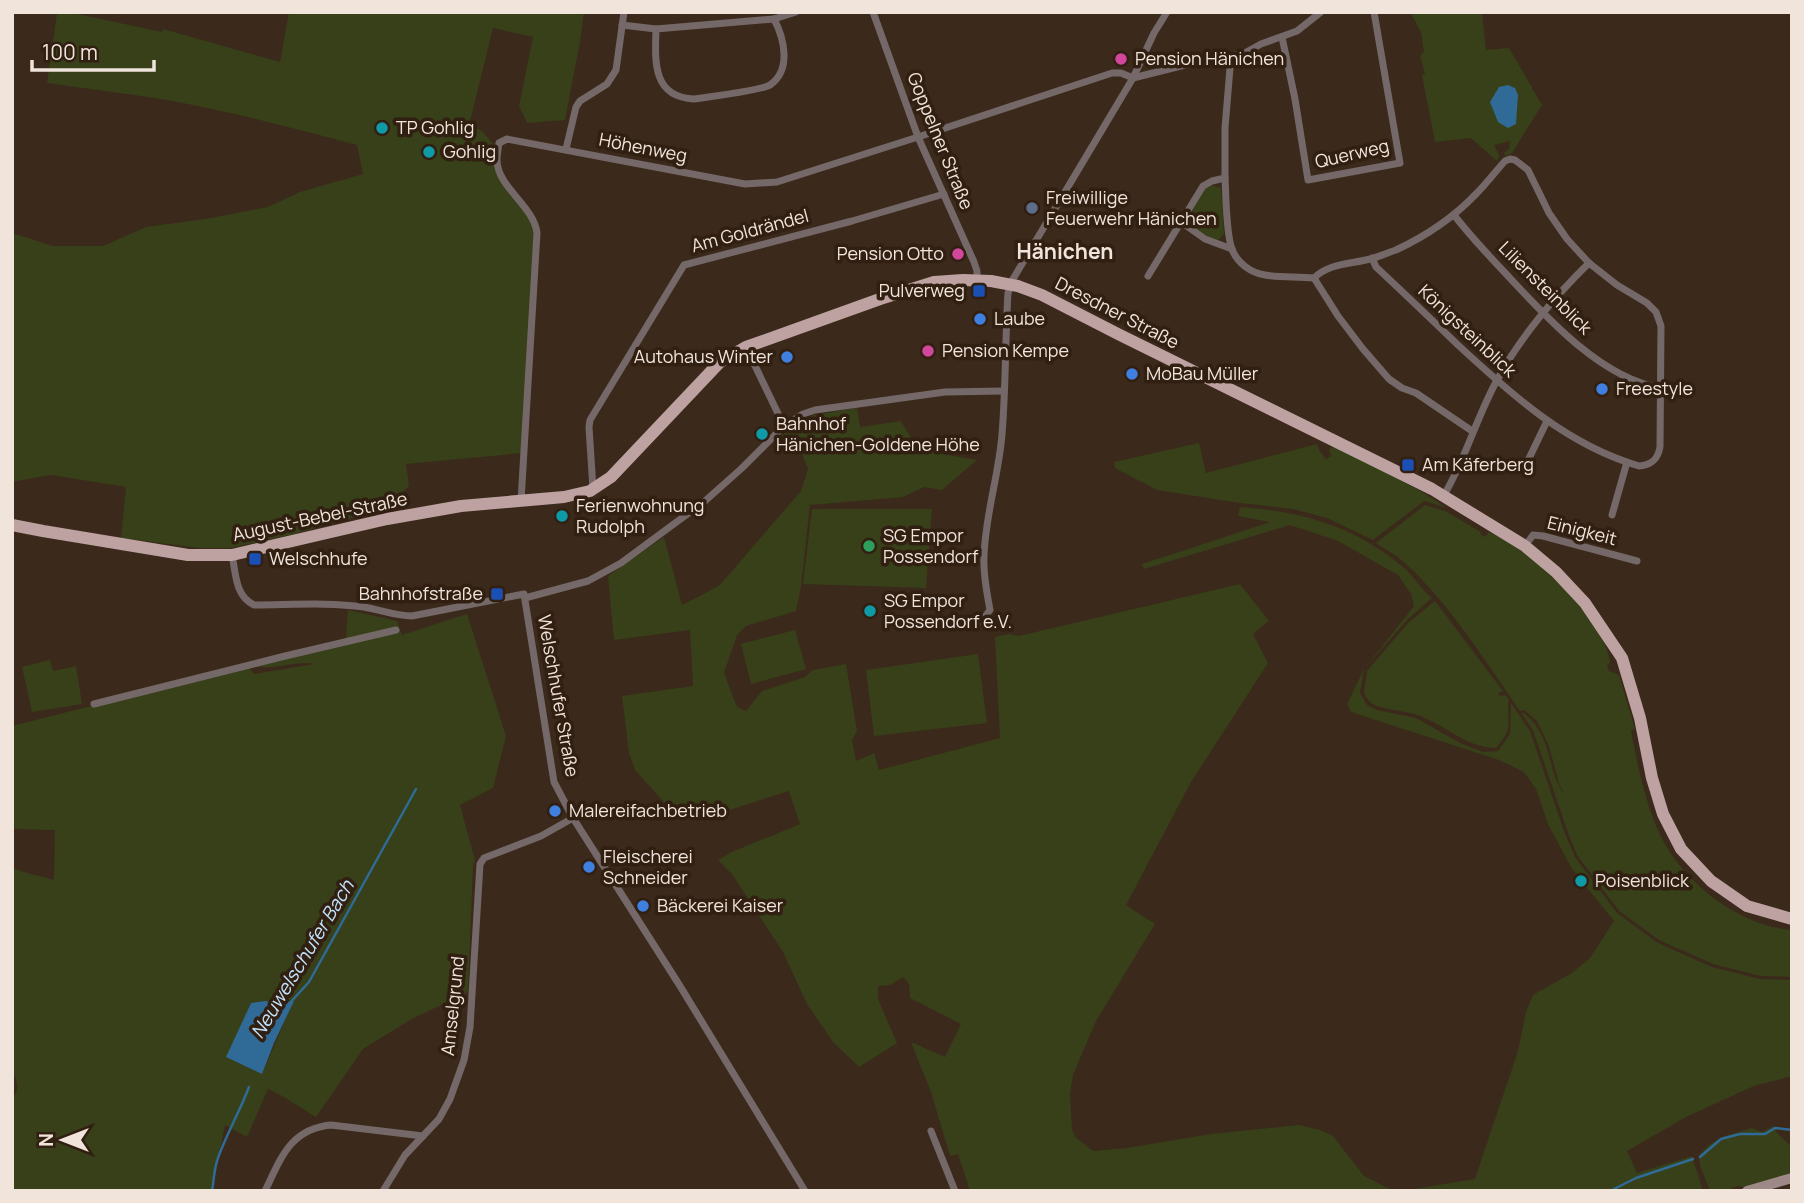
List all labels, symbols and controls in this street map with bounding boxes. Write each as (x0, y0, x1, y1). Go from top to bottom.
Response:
scale bar (32, 28, 154, 72)
text: 100 m (42, 38, 98, 66)
place label: Pension Hänichen (1135, 46, 1284, 70)
marker: Pension Hänichen (1113, 51, 1129, 67)
street label: Goppelner Straße (902, 68, 979, 213)
place label: TP Gohlig (396, 115, 474, 139)
marker: TP Gohlig (374, 120, 390, 136)
street label: Höhenweg (597, 127, 689, 167)
street label: Querweg (1312, 133, 1391, 173)
place label: Gohlig (443, 139, 496, 163)
marker: Gohlig (421, 144, 437, 160)
place label: Freiwillige Feuerwehr Hänichen (1046, 185, 1217, 230)
marker: Freiwillige Feuerwehr Hänichen (1024, 200, 1040, 216)
street label: Am Goldrändel (688, 203, 811, 257)
street label: Liliensteinblick (1494, 236, 1598, 340)
district label: Hänichen (1017, 237, 1113, 265)
place label: Pension Otto (837, 241, 944, 265)
marker: Pension Otto (950, 246, 966, 262)
street label: Dresdner Straße (1051, 271, 1183, 354)
place label: Pulverweg (879, 278, 965, 302)
street label: Königsteinblick (1413, 279, 1523, 383)
marker: Pulverweg (971, 283, 987, 299)
place label: Laube (994, 306, 1045, 330)
marker: Laube (972, 311, 988, 327)
place label: Pension Kempe (942, 338, 1069, 362)
marker: Pension Kempe (920, 343, 936, 359)
place label: Autohaus Winter (634, 344, 774, 368)
marker: Autohaus Winter (779, 349, 795, 365)
place label: MoBau Müller (1146, 361, 1259, 385)
marker: MoBau Müller (1124, 366, 1140, 382)
place label: Freestyle (1616, 376, 1693, 400)
marker: Freestyle (1594, 381, 1610, 397)
place label: Bahnhof Hänichen-Goldene Höhe (776, 411, 980, 456)
marker: Bahnhof Hänichen-Goldene Höhe (754, 426, 770, 442)
place label: Am Käferberg (1422, 452, 1534, 476)
marker: Am Käferberg (1400, 457, 1416, 473)
street label: August-Bebel-Straße (230, 486, 409, 546)
place label: Ferienwohnung Rudolph (576, 493, 704, 538)
marker: Ferienwohnung Rudolph (554, 508, 570, 524)
street label: Einigkeit (1545, 510, 1619, 550)
place label: SG Empor Possendorf (883, 523, 979, 568)
marker: SG Empor Possendorf (861, 538, 877, 554)
place label: Welschhufe (269, 546, 368, 570)
marker: Welschhufe (247, 551, 263, 567)
place label: Bahnhofstraße (359, 581, 483, 605)
marker: Bahnhofstraße (489, 586, 505, 602)
place label: SG Empor Possendorf e.V. (884, 588, 1012, 633)
marker: SG Empor Possendorf e.V. (862, 603, 878, 619)
street label: Welschhufer Straße (533, 613, 585, 779)
place label: Malereifachbetrieb (569, 798, 727, 822)
marker: Malereifachbetrieb (547, 803, 563, 819)
place label: Fleischerei Schneider (603, 844, 693, 889)
marker: Fleischerei Schneider (581, 859, 597, 875)
place label: Poisenblick (1595, 868, 1690, 892)
marker: Poisenblick (1573, 873, 1589, 889)
water label: Neuwelschufer Bach (244, 874, 360, 1043)
place label: Bäckerei Kaiser (657, 893, 784, 917)
marker: Bäckerei Kaiser (635, 898, 651, 914)
street label: Amselgrund (435, 955, 469, 1057)
north arrow (28, 1105, 98, 1175)
text: N (33, 1133, 59, 1147)

